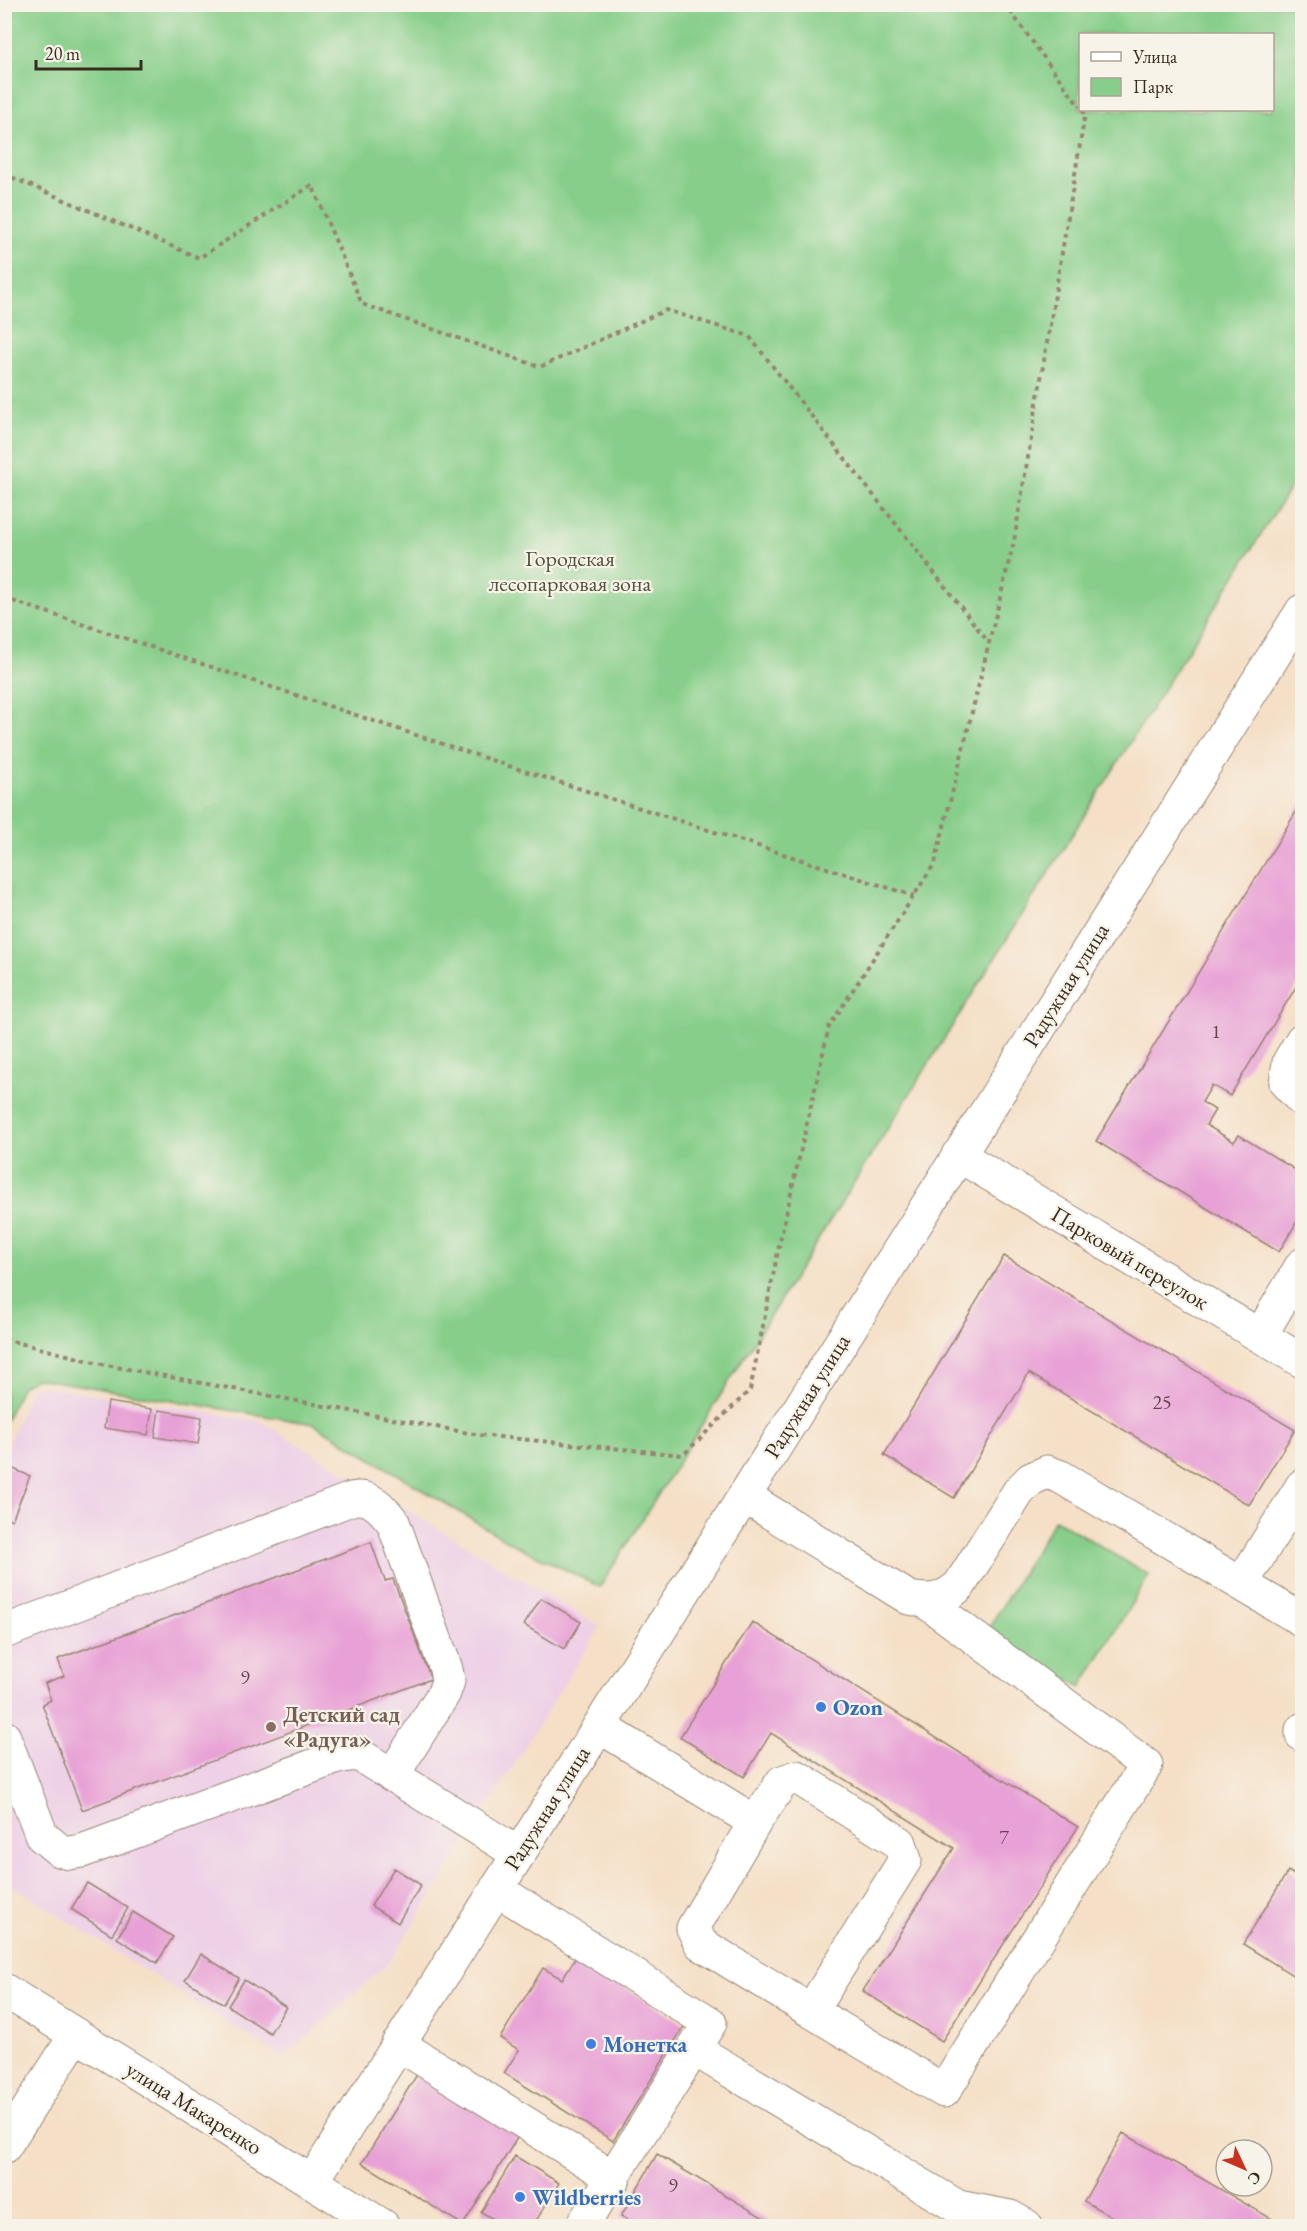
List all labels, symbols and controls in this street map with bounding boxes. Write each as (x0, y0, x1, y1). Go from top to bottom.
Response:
scale bar (36, 33, 141, 71)
legend (1079, 33, 1274, 111)
text: 20 m (45, 42, 80, 65)
text: Улица (1132, 45, 1178, 68)
text: Парк (1133, 75, 1173, 98)
park label: Городская лесопарковая зона (489, 544, 651, 598)
street label: Радужная улица (1016, 917, 1116, 1052)
house number: 1 (1211, 1018, 1221, 1044)
street label: Парковый переулок (1046, 1200, 1215, 1317)
street label: Радужная улица (757, 1328, 857, 1463)
house number: 25 (1152, 1389, 1172, 1415)
house number: 9 (240, 1664, 250, 1690)
place label: Ozon (833, 1693, 883, 1722)
place label: Детский сад «Радуга» (283, 1700, 400, 1754)
marker: Ozon (814, 1700, 828, 1714)
marker: Детский сад «Радуга» (264, 1720, 278, 1734)
street label: Радужная улица (497, 1740, 597, 1875)
house number: 7 (999, 1824, 1009, 1850)
place label: Монетка (603, 2030, 687, 2059)
marker: Монетка (584, 2037, 598, 2051)
street label: улица Макаренко (120, 2055, 268, 2162)
north arrow (1214, 2138, 1274, 2198)
text: С (1243, 2167, 1266, 2189)
house number: 9 (668, 2172, 678, 2198)
place label: Wildberries (532, 2183, 641, 2212)
marker: Wildberries (513, 2190, 527, 2204)

